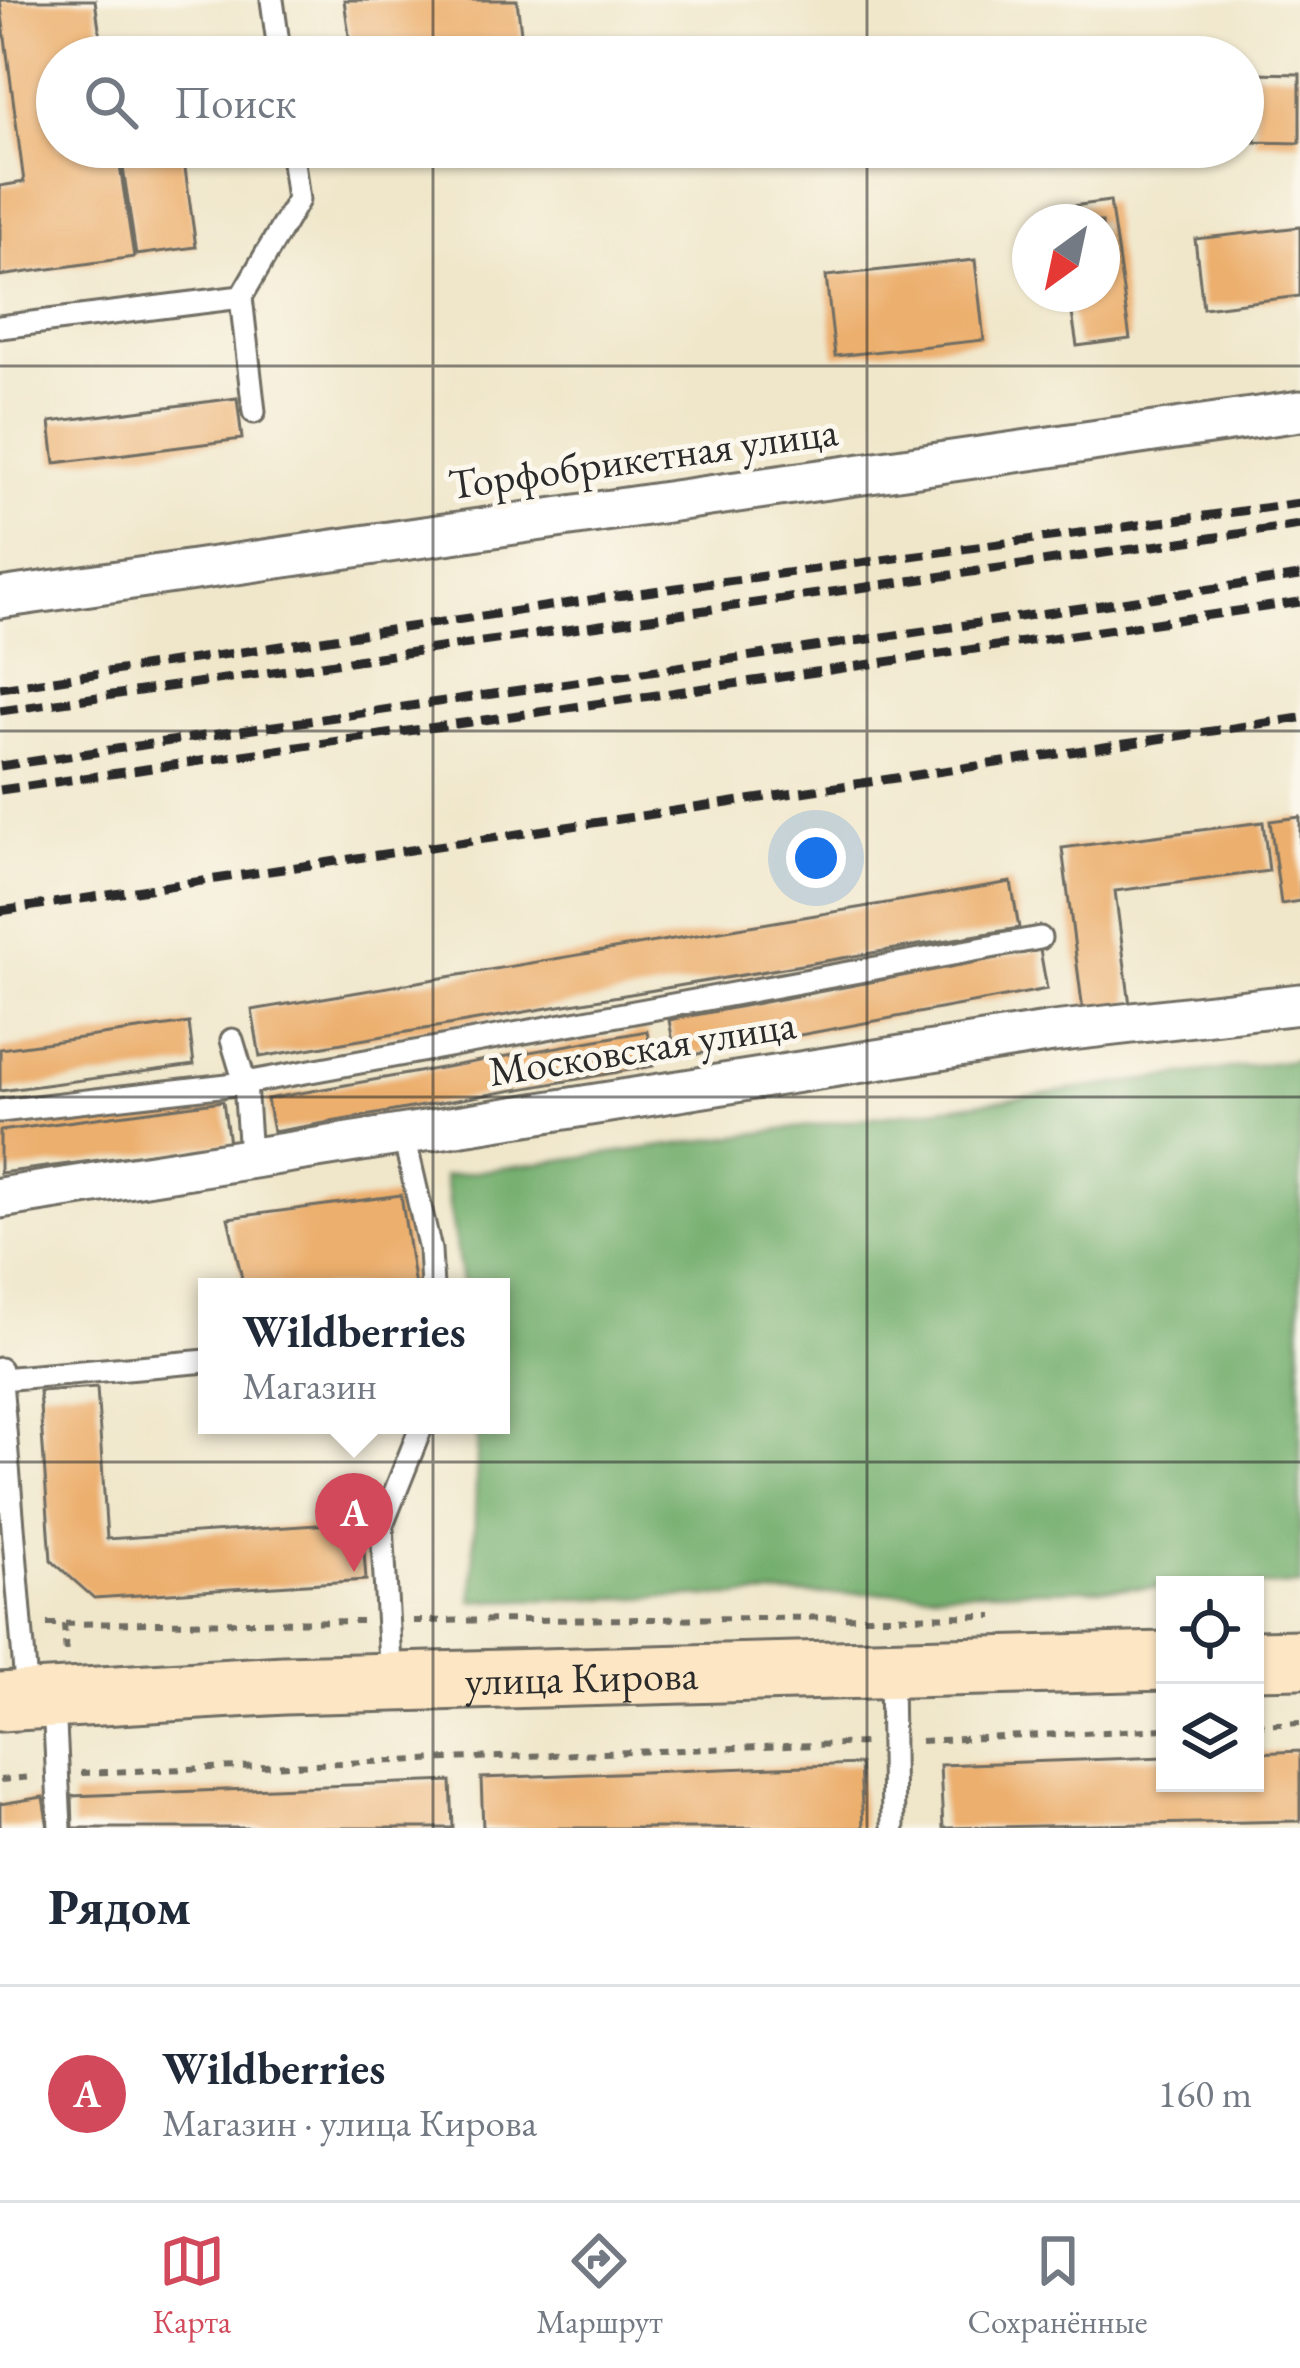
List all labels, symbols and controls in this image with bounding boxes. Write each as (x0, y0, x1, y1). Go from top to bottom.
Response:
search box (36, 36, 1264, 168)
icon: search (78, 69, 144, 135)
text: Поиск (174, 73, 296, 131)
north arrow (1012, 204, 1120, 312)
street label: Торфобрикетная улица (445, 403, 841, 512)
your location (786, 828, 846, 888)
street label: Московская улица (485, 996, 800, 1099)
popup (198, 1278, 510, 1434)
text: Wildberries (242, 1302, 466, 1360)
text: Магазин (242, 1360, 377, 1411)
pin: A (315, 1473, 393, 1572)
map controls (1156, 1576, 1264, 1792)
button: locate (1156, 1576, 1264, 1684)
street label: улица Кирова (464, 1647, 699, 1708)
button: layers (1156, 1684, 1264, 1792)
text: Рядом (48, 1873, 191, 1939)
text: Wildberries (162, 2039, 386, 2097)
text: A (73, 2068, 101, 2119)
text: 160 m (1158, 2068, 1252, 2119)
text: Магазин · улица Кирова (162, 2097, 537, 2148)
tab: Карта (152, 2228, 231, 2343)
tab: Маршрут (536, 2228, 663, 2343)
tab: Сохранённые (968, 2228, 1148, 2343)

